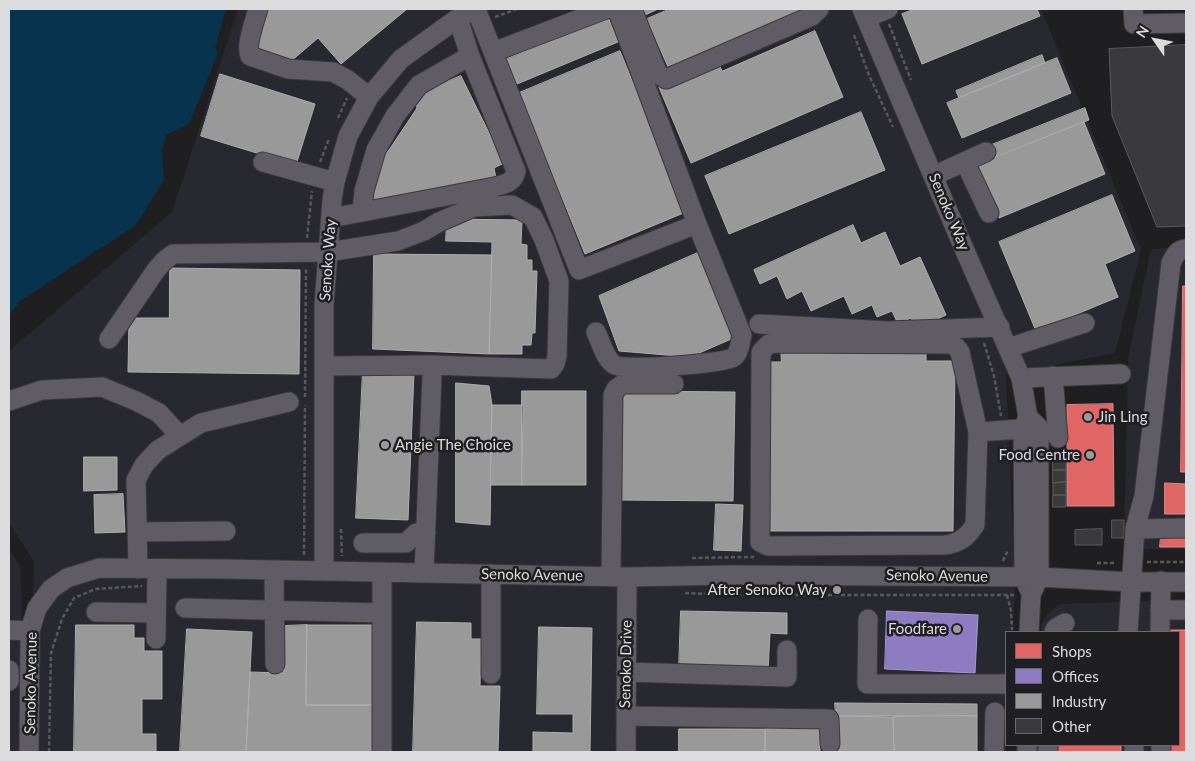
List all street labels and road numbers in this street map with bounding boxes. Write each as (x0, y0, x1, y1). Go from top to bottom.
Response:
street label: Senoko Way (925, 171, 973, 253)
street label: Senoko Way (316, 218, 340, 302)
street label: Senoko Avenue (481, 565, 583, 585)
street label: Senoko Avenue (886, 566, 988, 586)
street label: Senoko Drive (616, 620, 636, 708)
street label: Senoko Avenue (21, 632, 41, 734)

